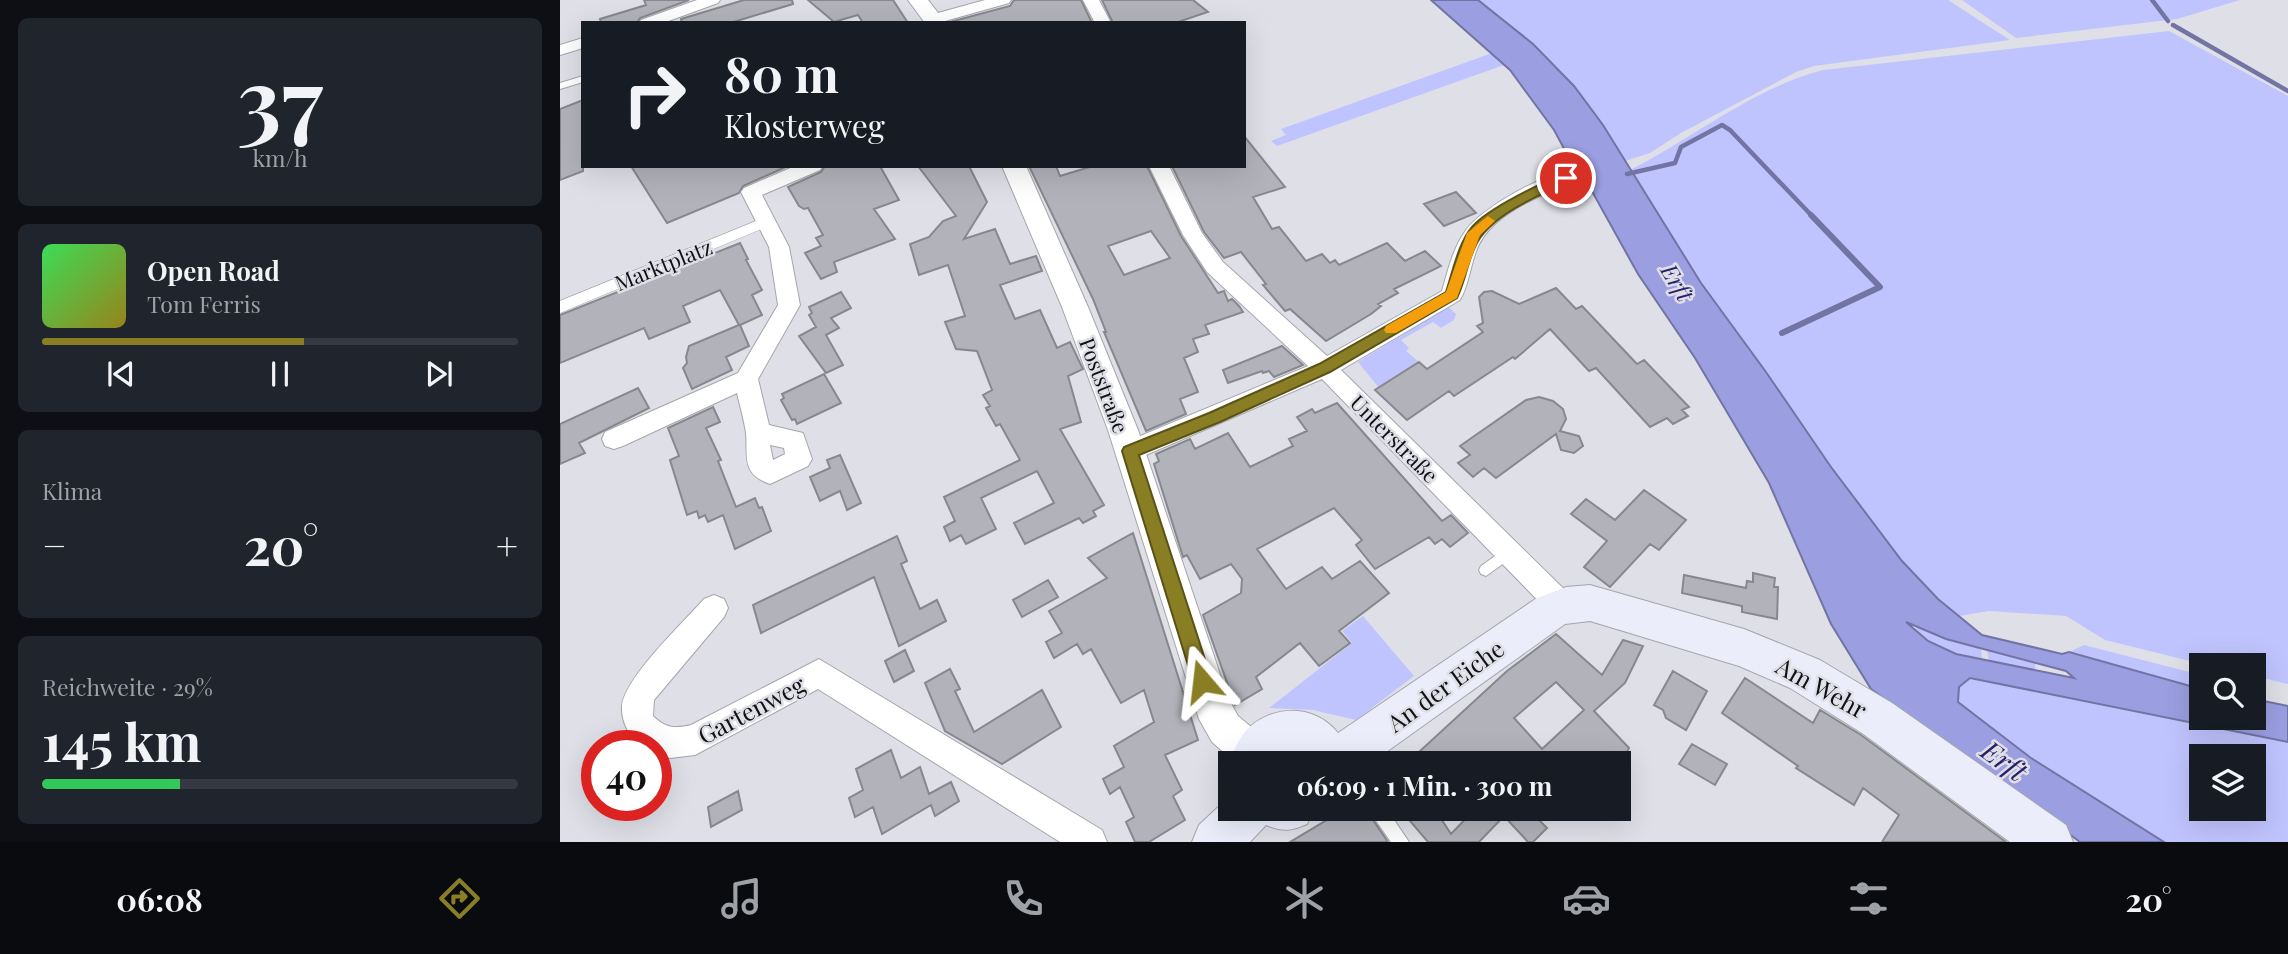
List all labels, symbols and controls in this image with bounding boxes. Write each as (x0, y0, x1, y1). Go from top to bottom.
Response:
text: 37 (237, 36, 323, 157)
text: 80 m (724, 40, 839, 105)
icon: right (609, 49, 700, 140)
text: Klosterweg (724, 103, 885, 146)
text: km/h (252, 142, 308, 173)
pin (1536, 148, 1596, 208)
icon: arrive (1547, 159, 1585, 197)
street label: Marktplatz (610, 232, 716, 296)
text: Open Road (147, 253, 280, 288)
water label: Erft (1654, 256, 1702, 308)
text: Tom Ferris (147, 288, 261, 319)
street label: Poststraße (1074, 333, 1136, 437)
icon: previous (102, 355, 140, 393)
icon: pause (261, 355, 299, 393)
icon: next (420, 355, 458, 393)
street label: Unterstraße (1345, 388, 1445, 488)
text: Klima (42, 475, 102, 506)
text: 20° (244, 510, 319, 579)
text: − (42, 519, 67, 570)
text: + (496, 519, 518, 570)
street label: An der Eiche (1379, 632, 1510, 739)
position arrow (1165, 644, 1239, 718)
street label: Am Wehr (1770, 649, 1873, 725)
map controls (2189, 653, 2266, 821)
button: search (2189, 653, 2266, 730)
street label: Gartenweg (692, 667, 811, 751)
text: Reichweite · 29% (42, 671, 213, 702)
text: 145 km (42, 706, 201, 775)
speed limit sign: 40 (581, 730, 672, 821)
water label: Erft (1974, 731, 2036, 790)
button: layers (2189, 744, 2266, 821)
text: 06:09 · 1 Min. · 300 m (1297, 768, 1552, 803)
icon: directions (435, 874, 484, 923)
icon: music (717, 874, 766, 923)
icon: phone (999, 874, 1048, 923)
icon: climate (1280, 874, 1329, 923)
icon: car (1562, 874, 1611, 923)
icon: filters (1844, 874, 1893, 923)
text: 06:08 (116, 877, 203, 920)
text: 20° (2126, 877, 2172, 920)

